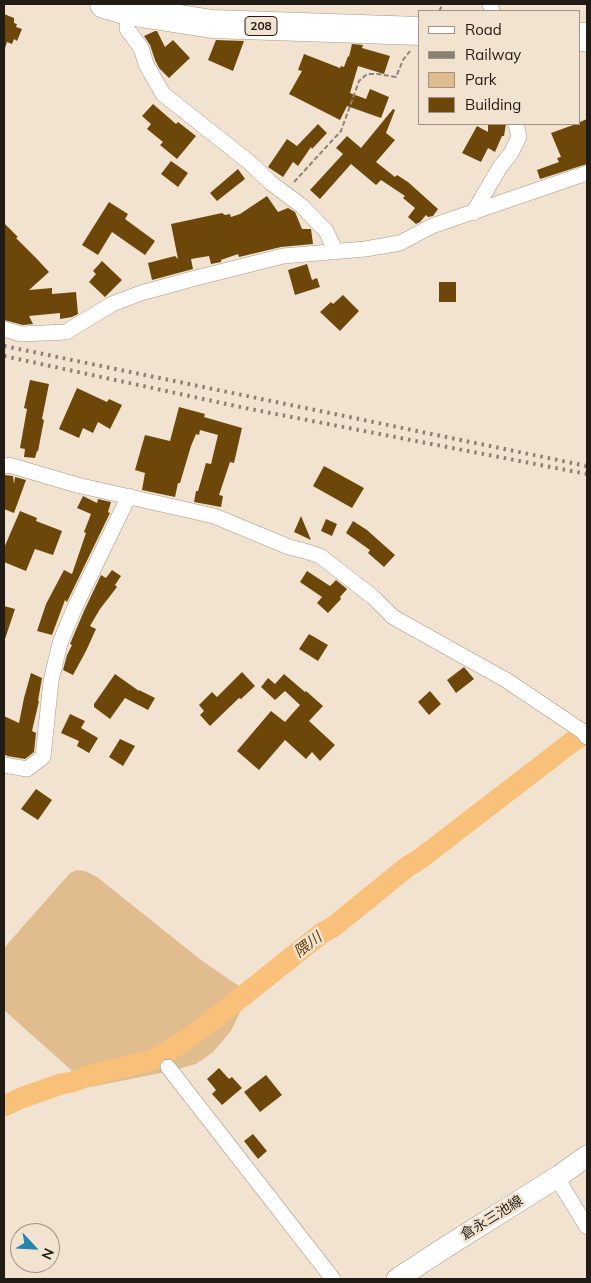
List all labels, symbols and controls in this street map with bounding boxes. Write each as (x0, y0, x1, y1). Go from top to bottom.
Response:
legend (418, 10, 581, 125)
road number: 208 (245, 16, 277, 36)
text: Road (465, 20, 502, 39)
text: Railway (465, 45, 521, 64)
text: Park (465, 70, 497, 89)
text: Building (465, 95, 521, 114)
water label: 隈川 (291, 929, 325, 961)
street label: 倉永三池線 (458, 1192, 526, 1244)
north arrow (10, 1223, 60, 1273)
text: N (37, 1245, 58, 1263)

